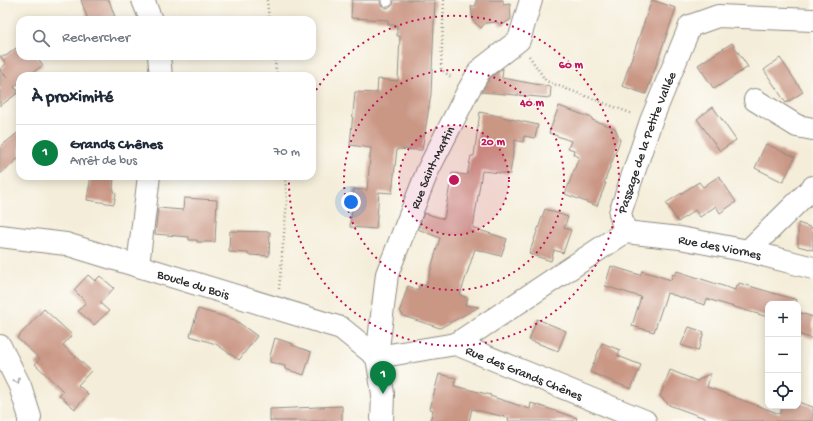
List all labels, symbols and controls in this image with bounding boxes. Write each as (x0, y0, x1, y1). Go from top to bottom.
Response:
search box (16, 16, 316, 60)
icon: search (30, 27, 52, 49)
text: Rechercher (62, 29, 130, 47)
text: 60 m (559, 59, 584, 73)
street label: Passage de la Petite Vallée (615, 70, 681, 217)
text: À proximité (32, 88, 113, 108)
text: 40 m (519, 97, 544, 111)
street label: Rue Saint-Martin (408, 123, 459, 212)
text: Grands Chênes (70, 136, 162, 154)
text: 20 m (481, 136, 506, 150)
text: 1 (42, 145, 48, 160)
text: 70 m (274, 145, 300, 160)
text: Arrêt de bus (70, 154, 137, 169)
centre of rings (447, 173, 461, 187)
your location (341, 192, 361, 212)
street label: Rue des Viornes (677, 233, 763, 264)
street label: Boucle du Bois (154, 267, 232, 304)
map controls (765, 301, 801, 409)
button: + (765, 301, 801, 337)
button: − (765, 337, 801, 373)
street label: Rue des Grands Chênes (463, 344, 585, 405)
pin: 1 (370, 361, 396, 394)
button: locate (765, 373, 801, 409)
one-way arrow (12, 377, 20, 384)

